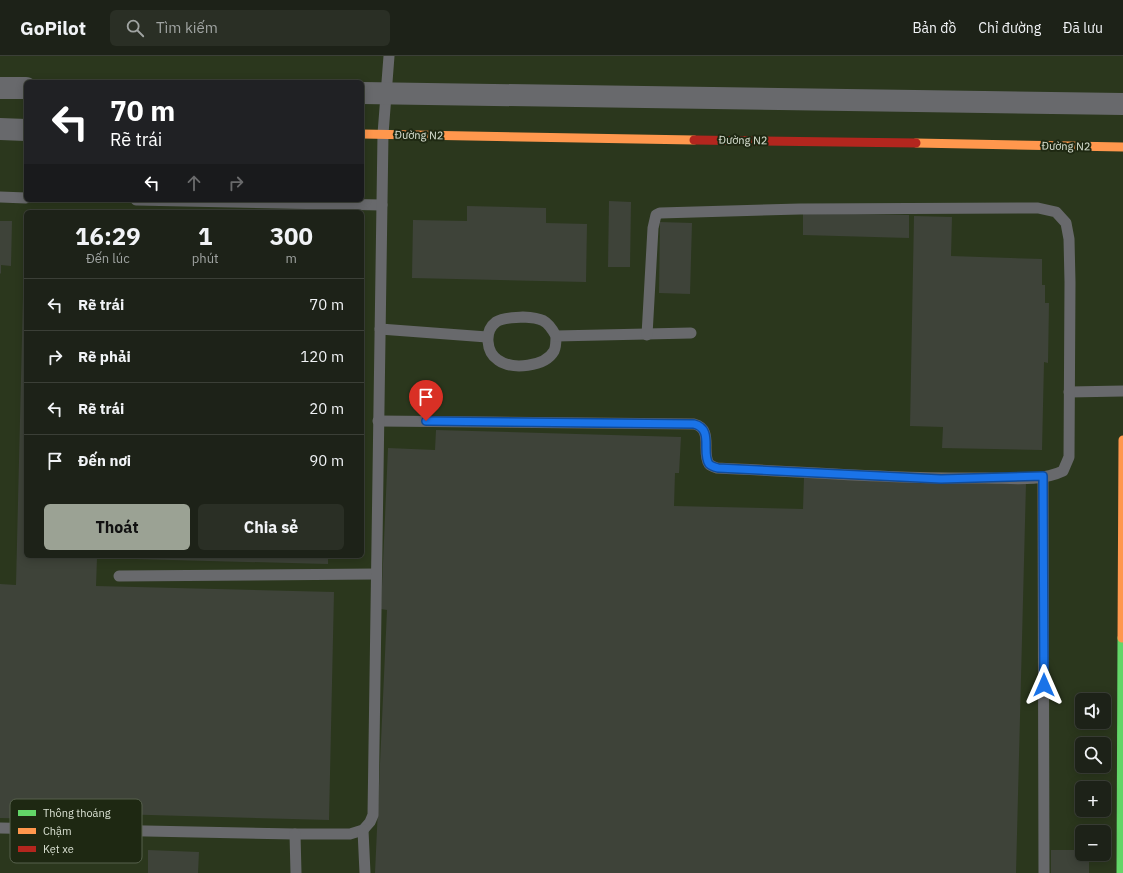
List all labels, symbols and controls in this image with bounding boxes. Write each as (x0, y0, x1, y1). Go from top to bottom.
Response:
search box (110, 10, 390, 46)
text: GoPilot (20, 16, 86, 40)
icon: search (124, 17, 146, 39)
text: Tìm kiếm (156, 18, 218, 37)
text: Bản đồ (912, 19, 956, 37)
text: Chỉ đường (978, 19, 1041, 37)
text: Đã lưu (1063, 19, 1103, 37)
text: 70 m (110, 92, 175, 129)
icon: left (44, 96, 96, 148)
text: Rẽ trái (110, 128, 162, 151)
street label: Đường N2 (394, 128, 444, 142)
street label: Đường N2 (718, 133, 768, 147)
street label: Đường N2 (1041, 139, 1091, 153)
icon: left (141, 172, 163, 194)
icon: ahead (183, 172, 205, 194)
icon: right (225, 172, 247, 194)
text: 16:29 (75, 220, 141, 252)
text: 1 (198, 220, 212, 252)
text: 300 (270, 220, 313, 252)
text: Đến lúc (86, 250, 130, 267)
text: phút (192, 250, 219, 267)
text: m (286, 250, 297, 267)
icon: left (44, 294, 66, 316)
text: Rẽ trái (78, 295, 124, 314)
text: 70 m (309, 295, 344, 314)
icon: right (44, 346, 66, 368)
text: Rẽ phải (78, 347, 131, 366)
text: 120 m (300, 347, 344, 366)
pin (409, 380, 443, 421)
icon: arrive (415, 386, 437, 408)
icon: left (44, 398, 66, 420)
text: Rẽ trái (78, 399, 124, 418)
text: 20 m (309, 399, 344, 418)
icon: arrive (44, 450, 66, 472)
text: Đến nơi (78, 451, 131, 470)
text: 90 m (309, 451, 344, 470)
button: Thoát (44, 504, 190, 550)
button: Chia sẻ (198, 504, 344, 550)
position arrow (1023, 664, 1065, 706)
map controls (1075, 693, 1111, 861)
button: sound (1075, 693, 1111, 729)
button: search (1075, 737, 1111, 773)
button: + (1075, 781, 1111, 817)
legend (10, 799, 142, 863)
text: Thông thoáng (43, 806, 111, 820)
text: Chậm (43, 824, 72, 838)
button: − (1075, 825, 1111, 861)
text: Kẹt xe (43, 842, 74, 856)

